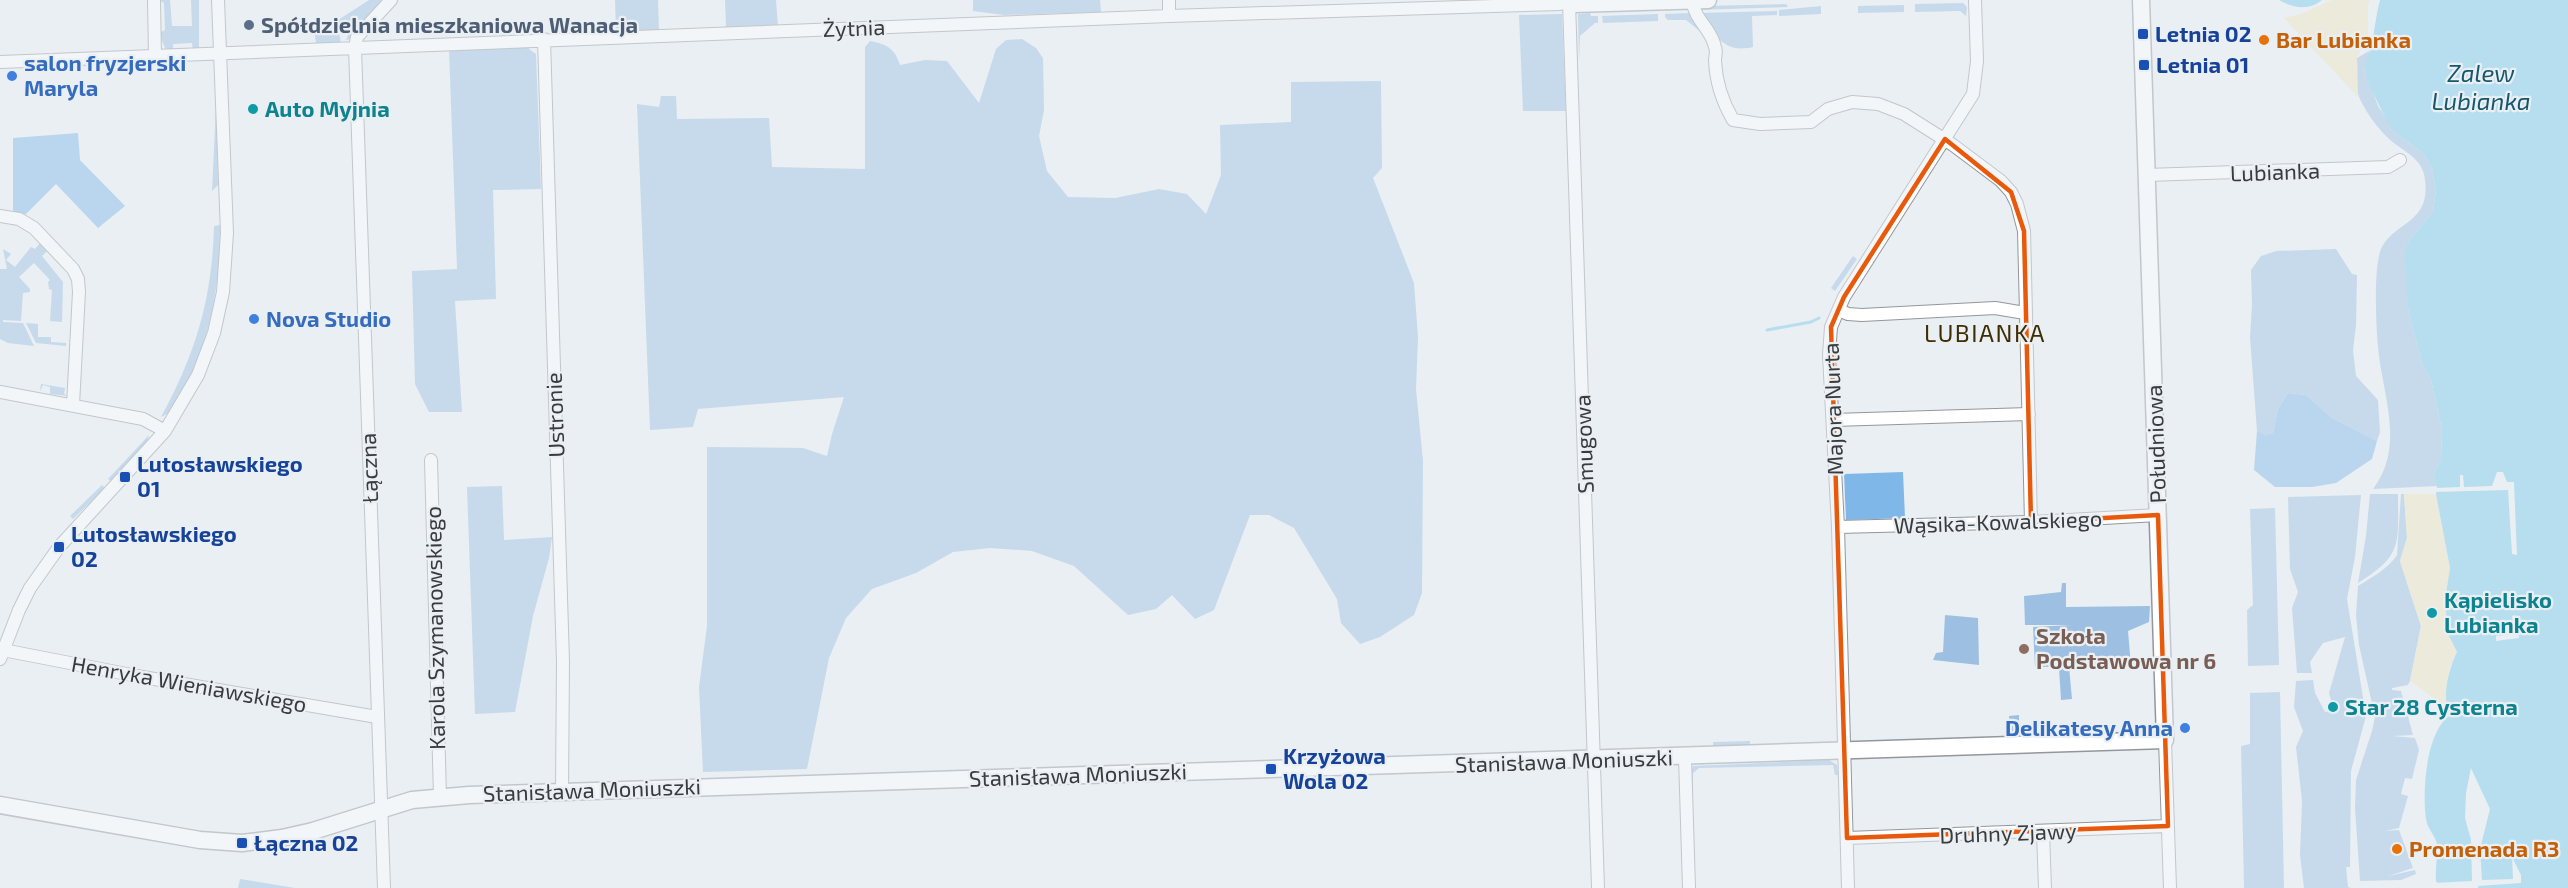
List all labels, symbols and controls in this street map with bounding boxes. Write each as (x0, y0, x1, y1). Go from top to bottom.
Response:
place label: Spółdzielnia mieszkaniowa Wanacja (261, 11, 638, 37)
street label: Żytnia (822, 13, 886, 41)
marker: Spółdzielnia mieszkaniowa Wanacja (242, 18, 256, 32)
place label: Letnia 02 (2155, 20, 2251, 46)
place label: Bar Lubianka (2276, 26, 2411, 52)
marker: Letnia 02 (2136, 27, 2150, 41)
marker: Bar Lubianka (2257, 33, 2271, 47)
place label: salon fryzjerski Maryla (24, 49, 186, 101)
place label: Letnia 01 (2156, 51, 2249, 77)
marker: Letnia 01 (2137, 58, 2151, 72)
water label: Zalew Lubianka (2431, 58, 2531, 115)
marker: salon fryzjerski Maryla (5, 69, 19, 83)
place label: Auto Myjnia (265, 95, 390, 122)
marker: Auto Myjnia (246, 102, 260, 116)
street label: Lubianka (2230, 156, 2320, 186)
place label: Nova Studio (266, 305, 391, 331)
marker: Nova Studio (247, 312, 261, 326)
district label: LUBIANKA (1924, 318, 2046, 347)
street label: Majora Nurta (1817, 342, 1848, 476)
street label: Ustronie (540, 372, 568, 458)
street label: Południowa (2140, 384, 2170, 504)
street label: Smugowa (1568, 394, 1598, 494)
street label: Łączna (354, 432, 382, 504)
place label: Lutosławskiego 01 (137, 450, 303, 501)
marker: Lutosławskiego 01 (118, 470, 132, 484)
street label: Wąsika-Kowalskiego (1893, 504, 2103, 538)
street label: Karola Szymanowskiego (419, 506, 449, 750)
place label: Lutosławskiego 02 (71, 520, 237, 571)
marker: Lutosławskiego 02 (52, 540, 66, 554)
place label: Kąpielisko Lubianka (2444, 586, 2552, 637)
marker: Kąpielisko Lubianka (2425, 606, 2439, 620)
place label: Szkoła Podstawowa nr 6 (2036, 622, 2216, 673)
marker: Szkoła Podstawowa nr 6 (2017, 642, 2031, 656)
street label: Henryka Wieniawskiego (69, 650, 309, 717)
place label: Star 28 Cysterna (2345, 693, 2518, 720)
marker: Star 28 Cysterna (2326, 700, 2340, 714)
place label: Delikatesy Anna (2005, 714, 2173, 741)
marker: Delikatesy Anna (2178, 721, 2192, 735)
place label: Krzyżowa Wola 02 (1283, 742, 1386, 793)
street label: Stanisława Moniuszki (1455, 743, 1673, 777)
street label: Stanisława Moniuszki (969, 757, 1187, 791)
marker: Krzyżowa Wola 02 (1264, 762, 1278, 776)
street label: Stanisława Moniuszki (483, 772, 701, 806)
street label: Druhny Zjawy (1939, 817, 2077, 848)
place label: Łączna 02 (254, 829, 358, 856)
place label: Promenada R3 (2409, 835, 2559, 861)
marker: Łączna 02 (235, 836, 249, 850)
marker: Promenada R3 (2390, 842, 2404, 856)

